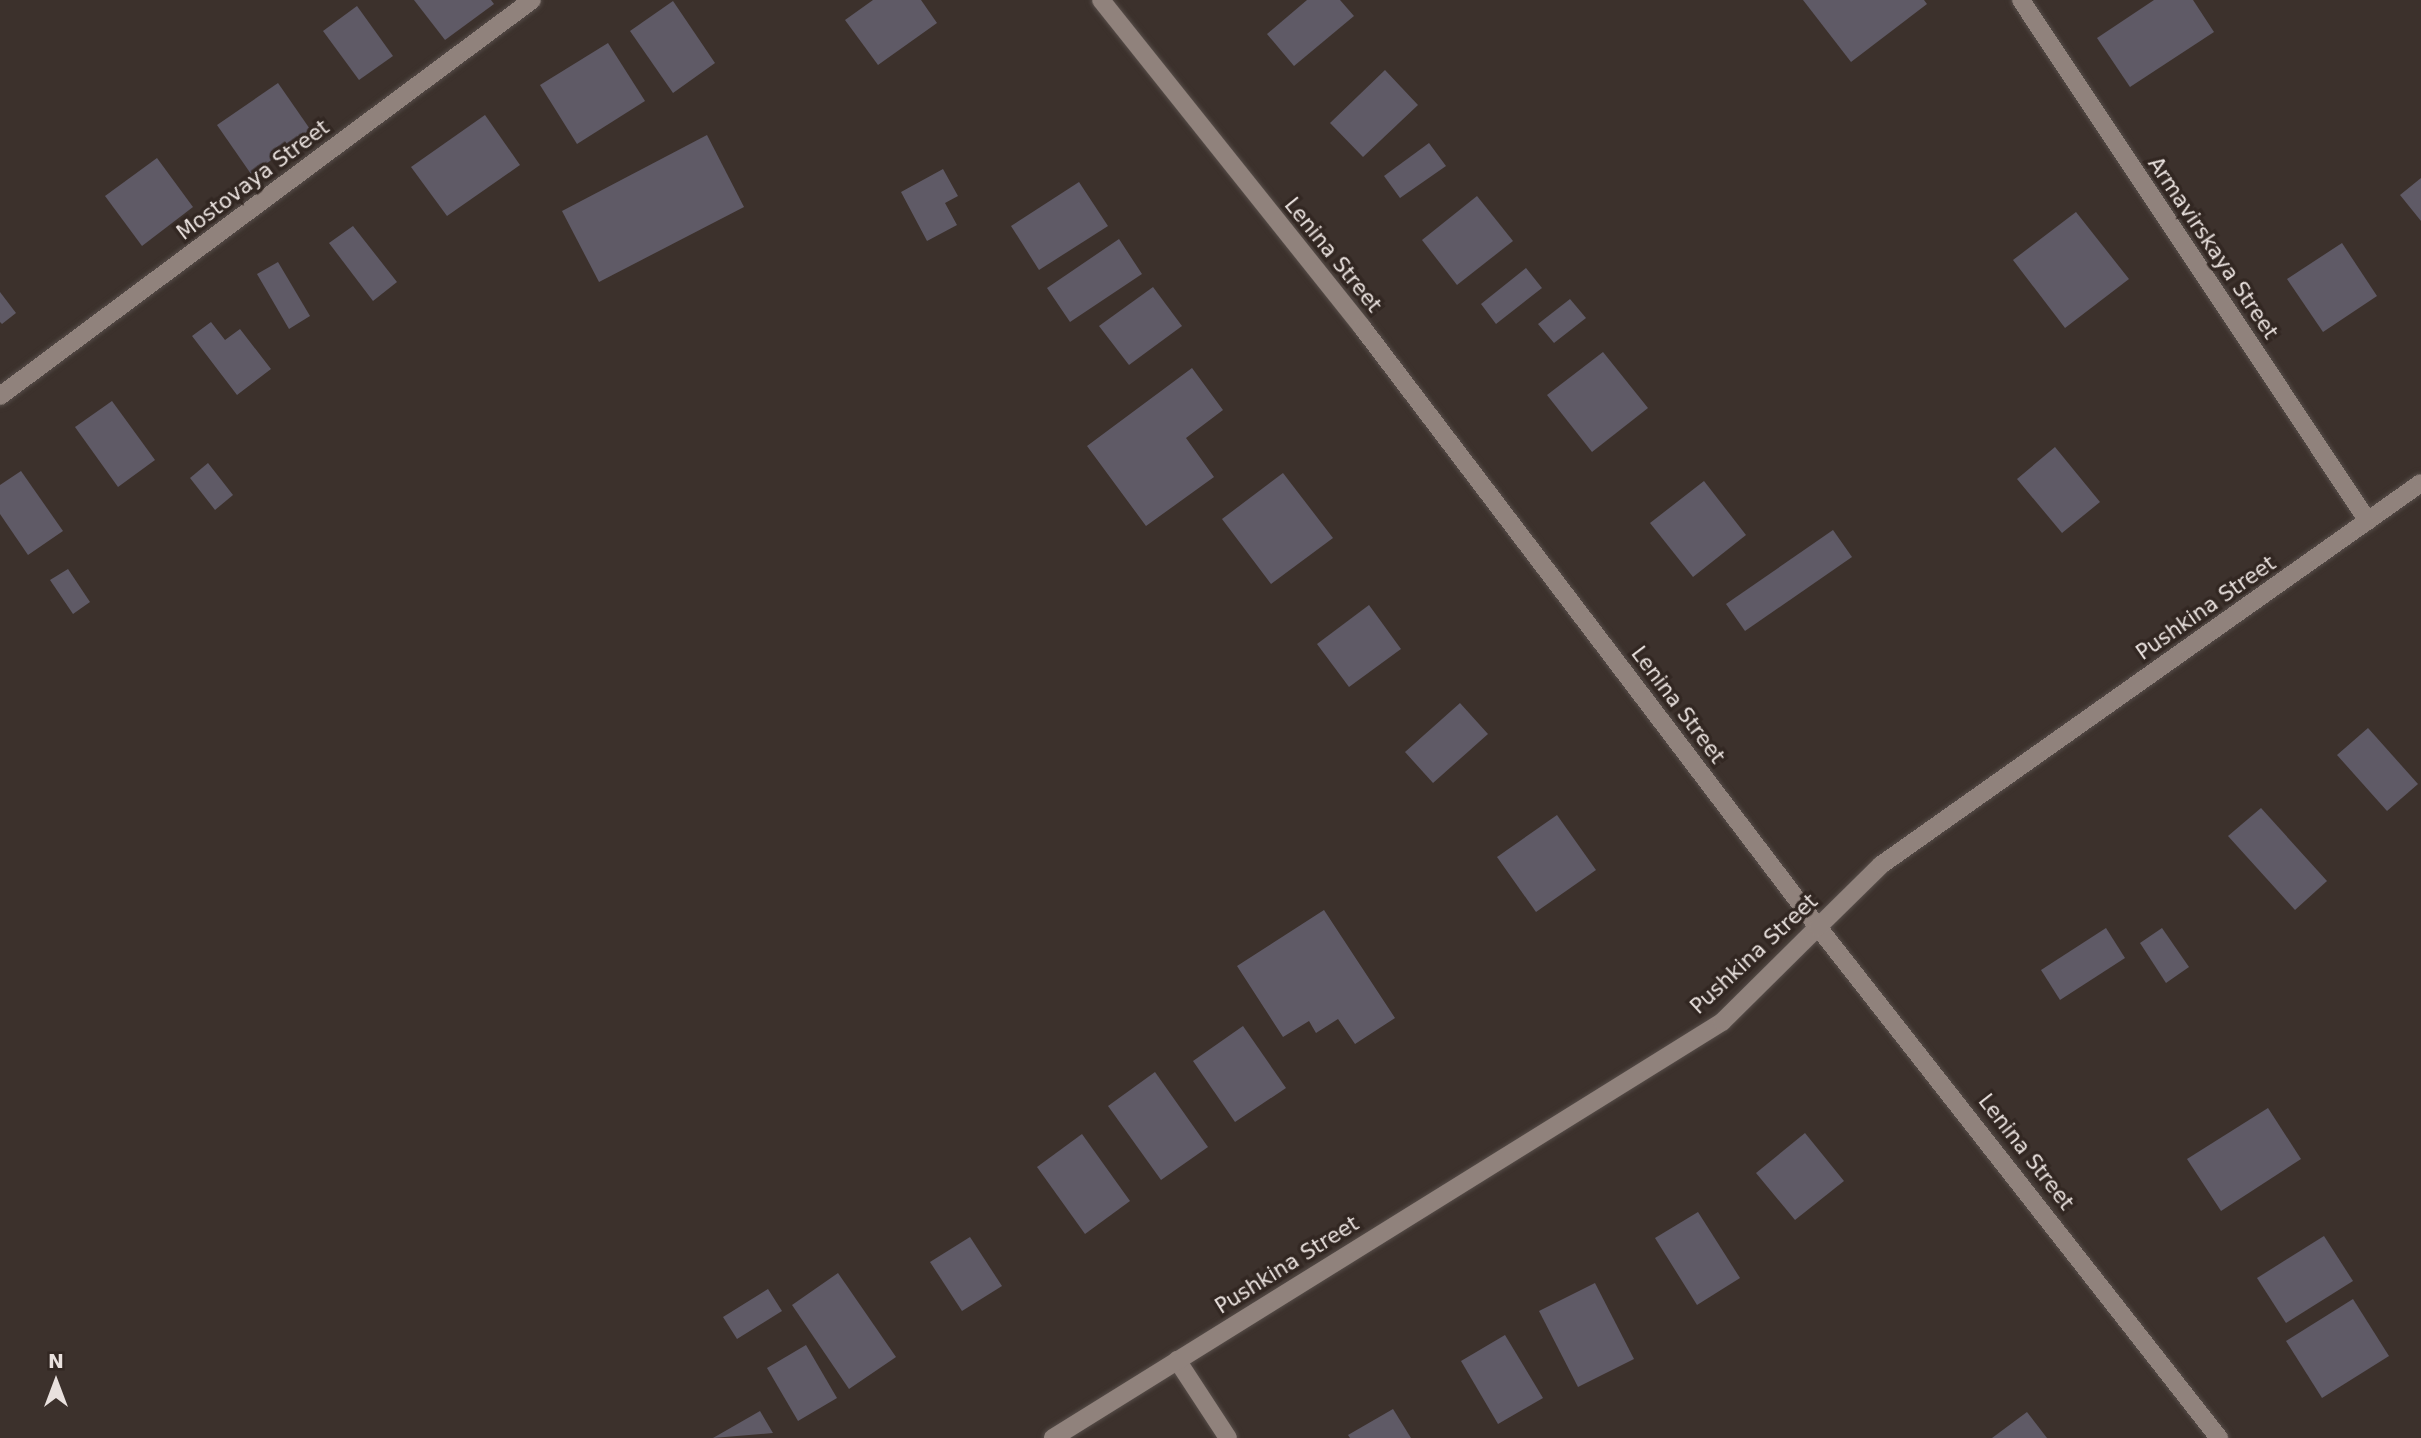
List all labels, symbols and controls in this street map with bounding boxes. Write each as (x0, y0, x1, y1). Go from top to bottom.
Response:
street label: Mostovaya Street (172, 115, 334, 245)
street label: Armavirskaya Street (2143, 152, 2283, 344)
street label: Lenina Street (1279, 193, 1387, 317)
street label: Pushkina Street (2131, 550, 2281, 666)
street label: Lenina Street (1626, 641, 1730, 769)
street label: Pushkina Street (1685, 889, 1823, 1019)
street label: Lenina Street (1973, 1089, 2079, 1215)
street label: Pushkina Street (1211, 1211, 1363, 1319)
north arrow (21, 1347, 91, 1417)
text: N (48, 1350, 64, 1372)

